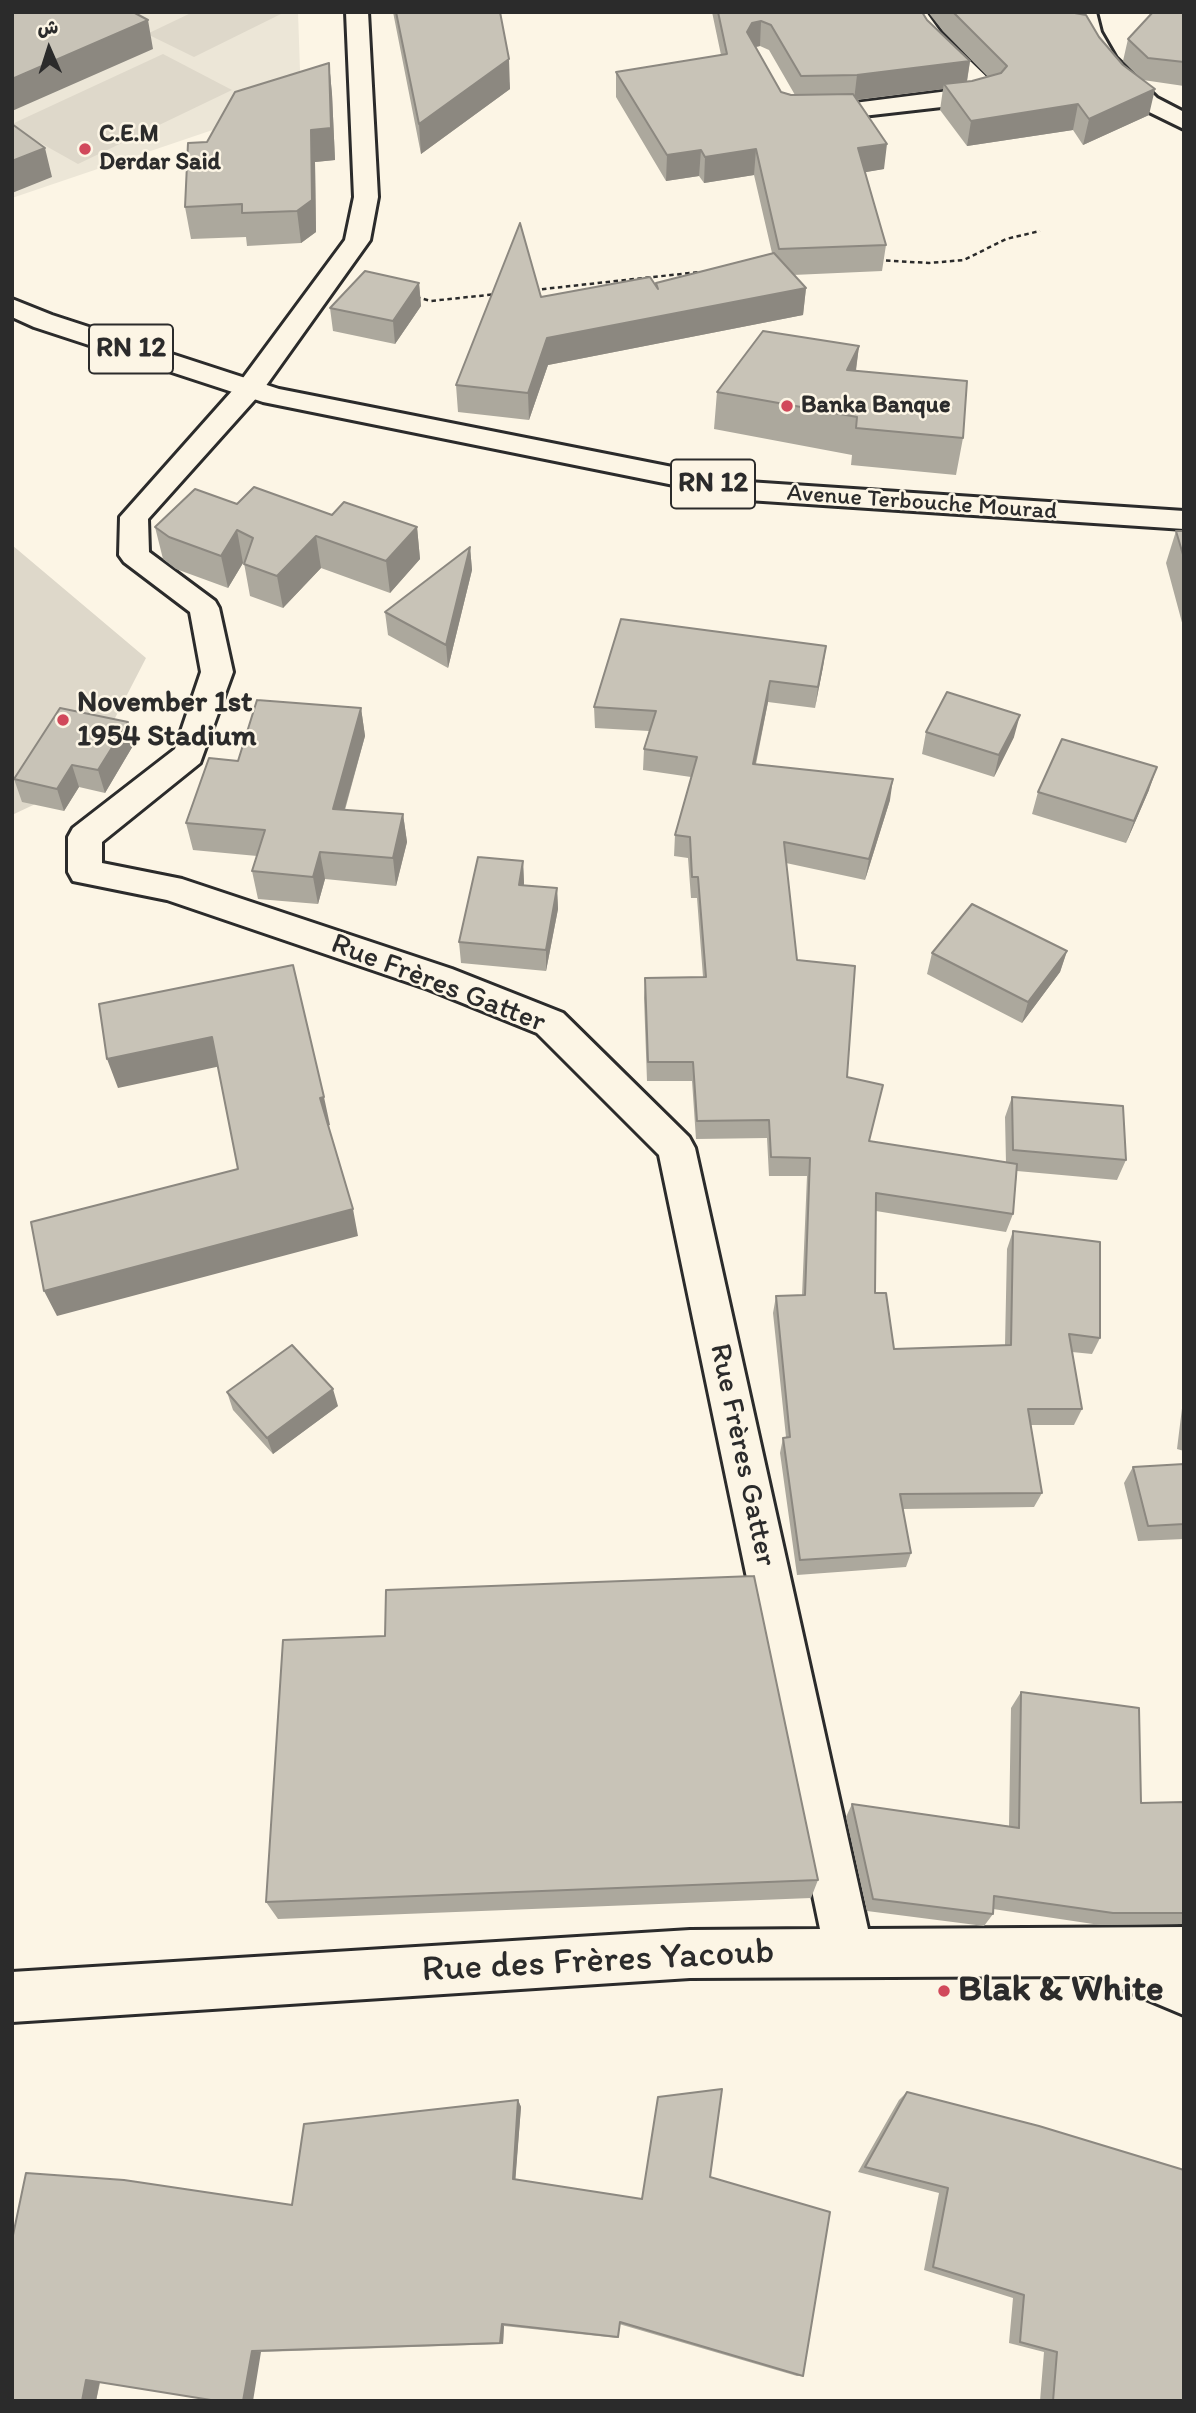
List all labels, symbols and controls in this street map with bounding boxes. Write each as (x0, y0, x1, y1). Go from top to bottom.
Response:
north arrow (14, 14, 84, 84)
text: ش (37, 15, 59, 40)
place label: C.E.M Derdar Said (99, 121, 221, 177)
marker: C.E.M Derdar Said (77, 141, 93, 157)
road number: RN 12 (89, 324, 173, 374)
place label: Banka Banque (801, 392, 951, 420)
marker: Banka Banque (779, 398, 795, 414)
road number: RN 12 (671, 460, 755, 508)
street label: Avenue Terbouche Mourad (786, 479, 1058, 527)
place label: November 1st 1954 Stadium (77, 685, 257, 756)
marker: November 1st 1954 Stadium (55, 712, 71, 728)
street label: Rue Frères Gatter (326, 927, 550, 1041)
street label: Rue Frères Gatter (701, 1340, 783, 1570)
street label: Rue des Frères Yacoub (421, 1931, 775, 1993)
place label: Blak & White (958, 1969, 1163, 2013)
marker: Blak & White (936, 1983, 952, 1999)

